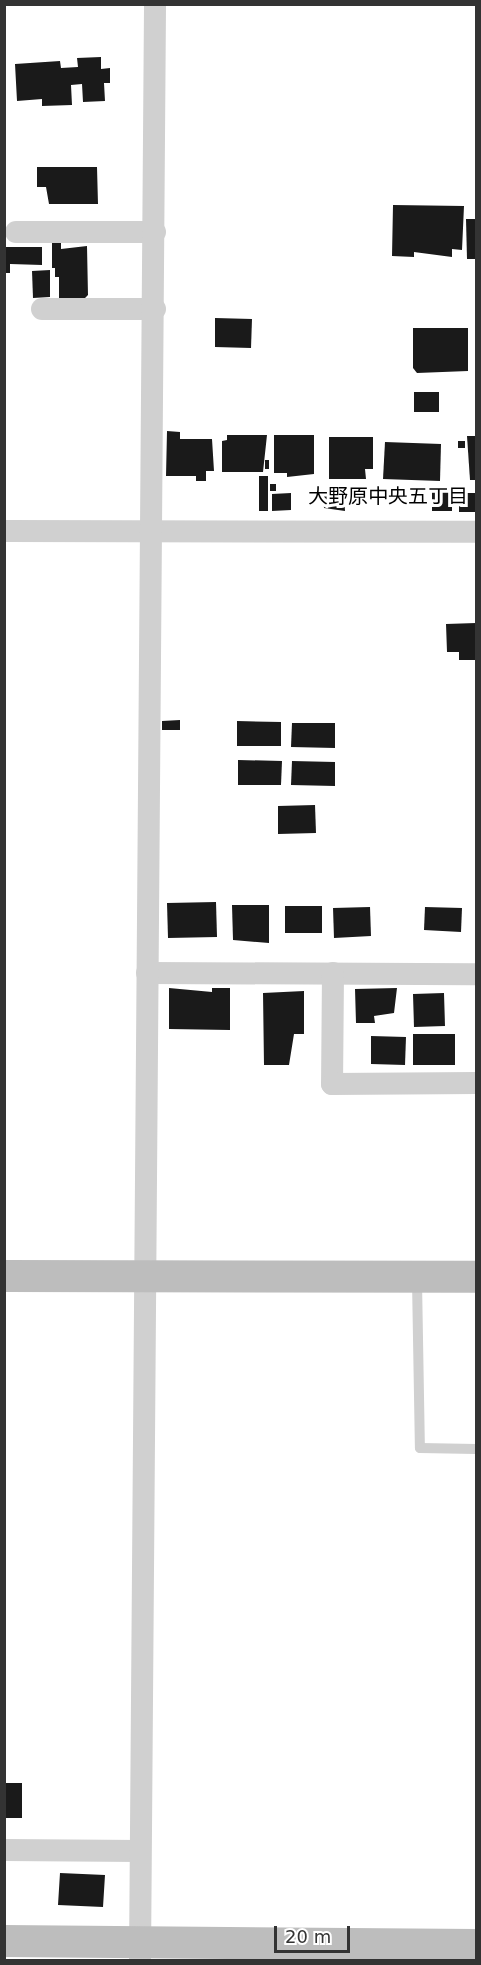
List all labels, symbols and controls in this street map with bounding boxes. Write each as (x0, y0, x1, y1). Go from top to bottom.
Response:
district label: 大野原中央五丁目 (308, 484, 468, 508)
scale bar (277, 1914, 354, 1952)
text: 20 m (285, 1926, 331, 1947)

